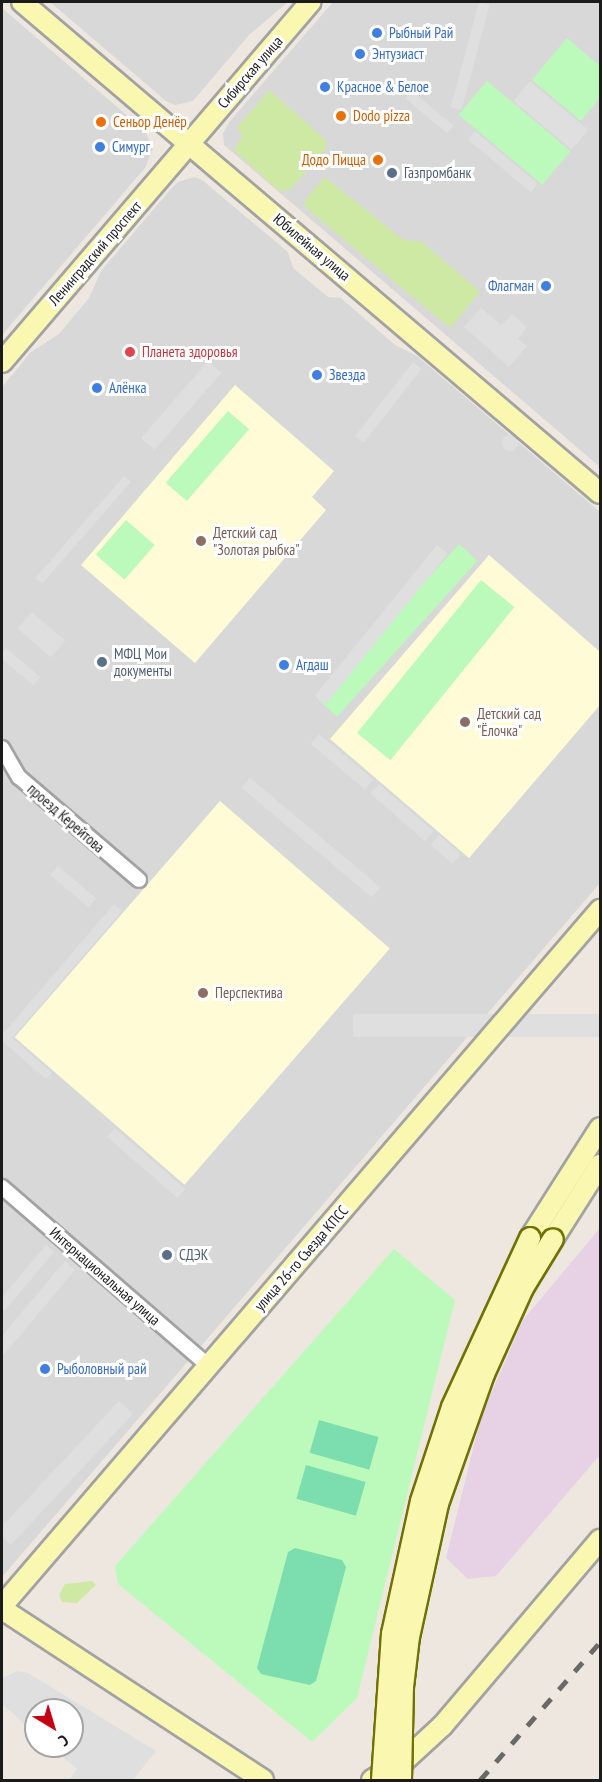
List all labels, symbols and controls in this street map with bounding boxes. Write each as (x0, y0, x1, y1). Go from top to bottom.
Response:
place label: Рыбный Рай (389, 24, 453, 42)
marker: Рыбный Рай (370, 26, 384, 40)
street label: Сибирская улица (214, 32, 286, 112)
place label: Энтузиаст (372, 45, 424, 63)
marker: Энтузиаст (353, 47, 367, 61)
place label: Красное & Белое (337, 78, 429, 96)
marker: Красное & Белое (318, 80, 332, 94)
place label: Dodo pizza (353, 107, 410, 125)
marker: Dodo pizza (334, 109, 348, 123)
place label: Сеньор Денёр (113, 113, 187, 131)
marker: Сеньор Денёр (94, 115, 108, 129)
place label: Симург (112, 138, 150, 156)
marker: Симург (93, 140, 107, 154)
place label: Додо Пицца (302, 151, 366, 169)
marker: Додо Пицца (371, 153, 385, 167)
place label: Газпромбанк (404, 164, 471, 182)
marker: Газпромбанк (385, 166, 399, 180)
street label: Ленинградский проспект (45, 197, 145, 309)
street label: Юбилейная улица (270, 210, 354, 284)
place label: Флагман (488, 277, 534, 295)
marker: Флагман (539, 279, 553, 293)
place label: Планета здоровья (142, 343, 238, 361)
marker: Планета здоровья (123, 345, 137, 359)
place label: Звезда (329, 366, 366, 384)
marker: Звезда (310, 368, 324, 382)
place label: Алёнка (109, 379, 147, 397)
marker: Алёнка (90, 381, 104, 395)
place label: Детский сад "Золотая рыбка" (213, 523, 300, 558)
marker: Детский сад "Золотая рыбка" (194, 534, 208, 548)
place label: МФЦ Мои документы (114, 644, 172, 679)
marker: МФЦ Мои документы (95, 655, 109, 669)
place label: Агдаш (296, 656, 329, 674)
marker: Агдаш (277, 658, 291, 672)
place label: Детский сад "Ёлочка" (477, 704, 541, 739)
marker: Детский сад "Ёлочка" (458, 715, 472, 729)
street label: проезд Керейтова (24, 780, 108, 856)
place label: Перспектива (215, 984, 283, 1002)
marker: Перспектива (196, 986, 210, 1000)
street label: улица 26-го Съезда КПСС (250, 1202, 352, 1314)
street label: Интернациональная улица (46, 1223, 164, 1329)
place label: СДЭК (179, 1246, 208, 1264)
marker: СДЭК (160, 1248, 174, 1262)
place label: Рыболовный рай (57, 1360, 147, 1378)
marker: Рыболовный рай (38, 1362, 52, 1376)
north arrow (24, 1698, 84, 1758)
text: С (55, 1730, 73, 1751)

